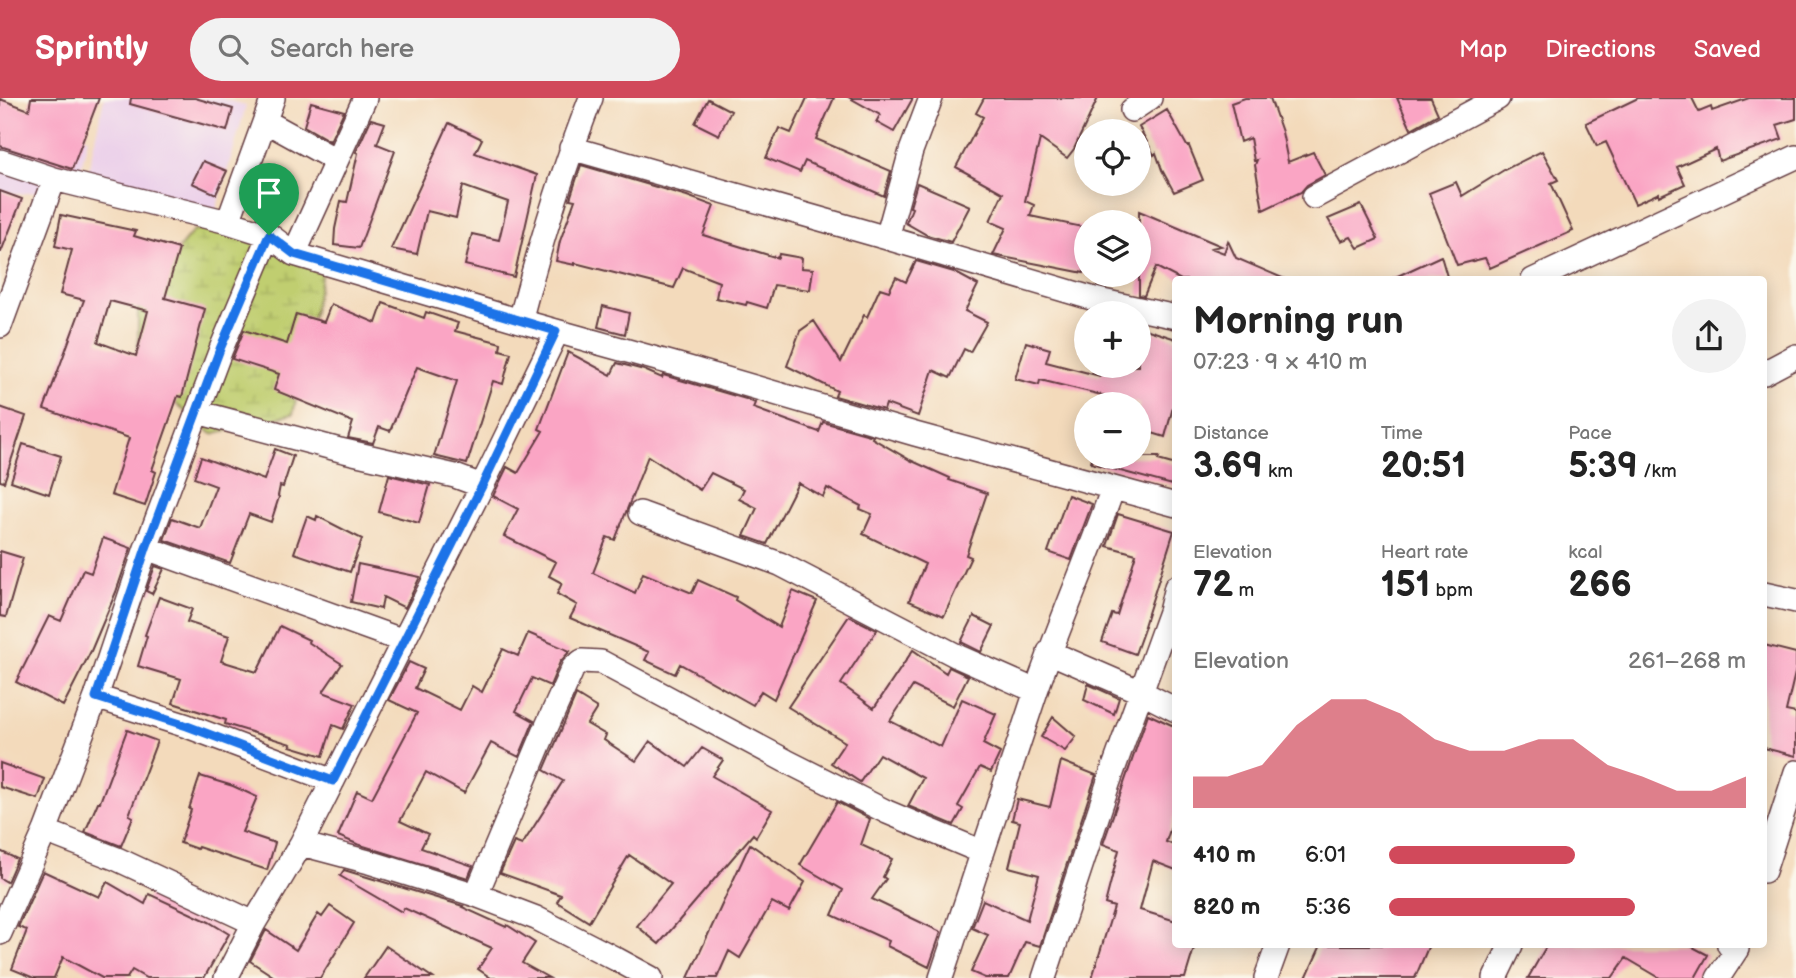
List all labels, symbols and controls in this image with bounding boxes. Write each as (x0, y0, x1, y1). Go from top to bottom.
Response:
search box (190, 18, 680, 81)
text: Sprintly (35, 29, 148, 69)
icon: search (214, 30, 252, 68)
text: Search here (270, 34, 414, 65)
text: Map (1459, 35, 1507, 64)
text: Directions (1545, 35, 1656, 64)
text: Saved (1694, 35, 1761, 64)
map controls (1074, 119, 1151, 469)
button: locate (1074, 119, 1151, 196)
pin (239, 163, 299, 235)
icon: arrive (250, 174, 288, 212)
button: layers (1074, 210, 1151, 287)
text: Morning run (1193, 299, 1404, 344)
button: share (1672, 299, 1746, 373)
button: + (1074, 301, 1151, 378)
text: 07:23 · 9 × 410 m (1193, 348, 1367, 376)
button: − (1074, 392, 1151, 469)
text: Distance (1193, 422, 1269, 445)
text: Time (1381, 422, 1423, 445)
text: Pace (1568, 422, 1612, 445)
text: 3.69 (1193, 445, 1263, 488)
text: 20:51 (1381, 445, 1466, 488)
text: 5:39 (1568, 445, 1638, 488)
text: km (1263, 460, 1293, 483)
text: /km (1638, 460, 1677, 483)
text: Elevation (1193, 541, 1272, 564)
text: Heart rate (1381, 541, 1468, 564)
text: kcal (1568, 541, 1602, 564)
text: 72 (1193, 564, 1233, 607)
text: 151 (1381, 564, 1430, 607)
text: 266 (1568, 564, 1632, 607)
text: m (1233, 579, 1254, 602)
text: bpm (1430, 579, 1473, 602)
text: Elevation (1193, 647, 1289, 675)
text: 261–268 m (1628, 647, 1746, 675)
text: 410 m (1193, 841, 1256, 869)
text: 6:01 (1305, 841, 1346, 869)
text: 820 m (1193, 893, 1260, 921)
text: 5:36 (1305, 893, 1351, 921)

